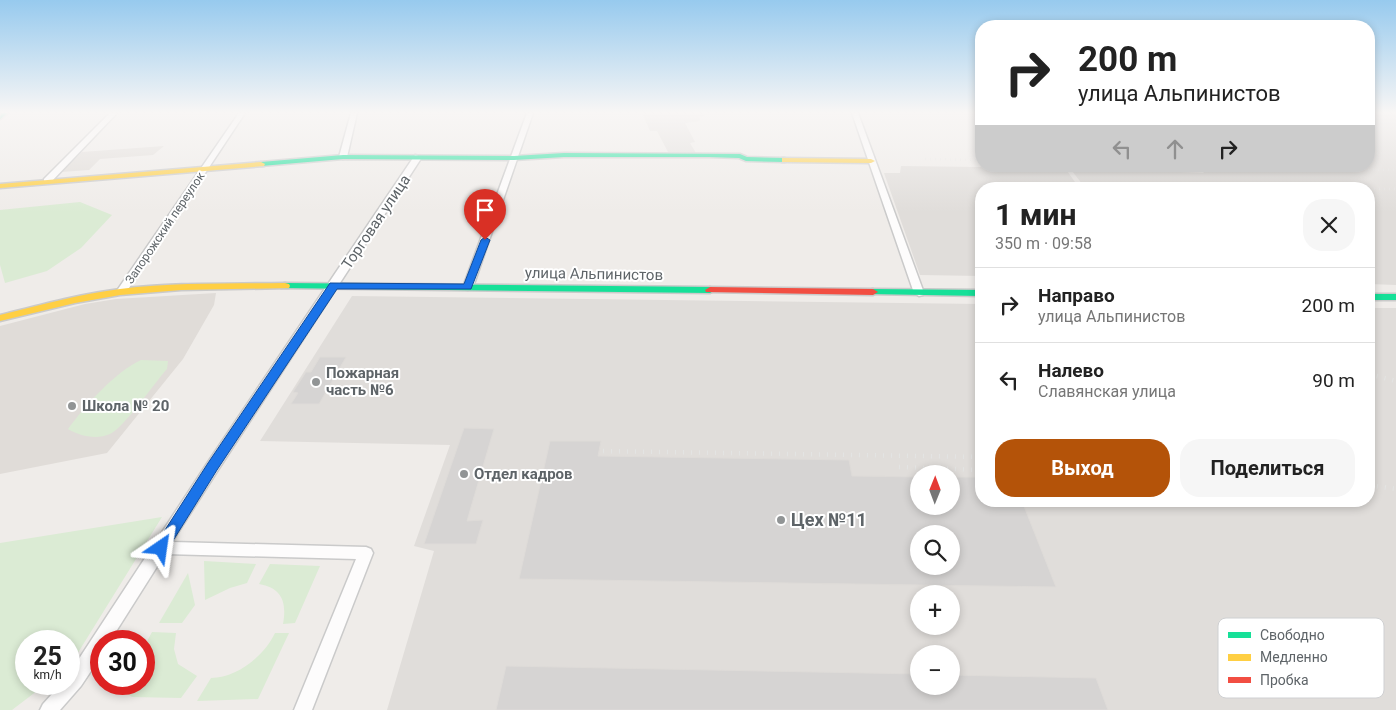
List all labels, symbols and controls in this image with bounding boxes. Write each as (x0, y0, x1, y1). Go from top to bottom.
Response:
text: 200 m (1078, 39, 1177, 80)
icon: right (995, 40, 1060, 105)
text: улица Альпинистов (1078, 81, 1281, 106)
icon: left (1108, 135, 1136, 163)
icon: ahead (1161, 135, 1189, 163)
icon: right (1214, 135, 1242, 163)
street label: Запорожский переулок (122, 169, 208, 286)
street label: Торговая улица (338, 171, 414, 273)
pin (464, 189, 506, 240)
icon: arrive (471, 196, 499, 224)
text: 1 мин (995, 197, 1076, 232)
button: close (1303, 199, 1355, 251)
text: 350 m · 09:58 (995, 234, 1092, 253)
street label: улица Альпинистов (525, 264, 663, 284)
text: Направо (1038, 284, 1115, 307)
icon: right (995, 291, 1023, 319)
text: 200 m (1302, 294, 1355, 317)
text: улица Альпинистов (1038, 307, 1185, 326)
text: Налево (1038, 359, 1104, 382)
place label: Пожарная часть №6 (326, 364, 399, 399)
icon: left (995, 366, 1023, 394)
text: 90 m (1312, 369, 1355, 392)
marker: Пожарная часть №6 (310, 376, 322, 388)
text: Славянская улица (1038, 382, 1176, 401)
place label: Школа № 20 (82, 397, 169, 415)
marker: Школа № 20 (66, 400, 78, 412)
button: Выход (995, 439, 1170, 497)
button: Поделиться (1180, 439, 1355, 497)
place label: Отдел кадров (474, 465, 573, 483)
north arrow (910, 465, 960, 515)
map controls (910, 465, 960, 695)
marker: Отдел кадров (458, 468, 470, 480)
place label: Цех №11 (791, 509, 867, 530)
marker: Цех №11 (775, 514, 787, 526)
position arrow (134, 521, 186, 573)
button: search (910, 525, 960, 575)
button: + (910, 585, 960, 635)
legend (1218, 618, 1384, 698)
text: Свободно (1260, 627, 1325, 643)
speed limit sign: 30 (90, 630, 155, 695)
text: 25 (33, 642, 62, 671)
button: − (910, 645, 960, 695)
text: Медленно (1260, 649, 1328, 665)
text: km/h (33, 668, 62, 682)
text: Пробка (1260, 672, 1309, 688)

